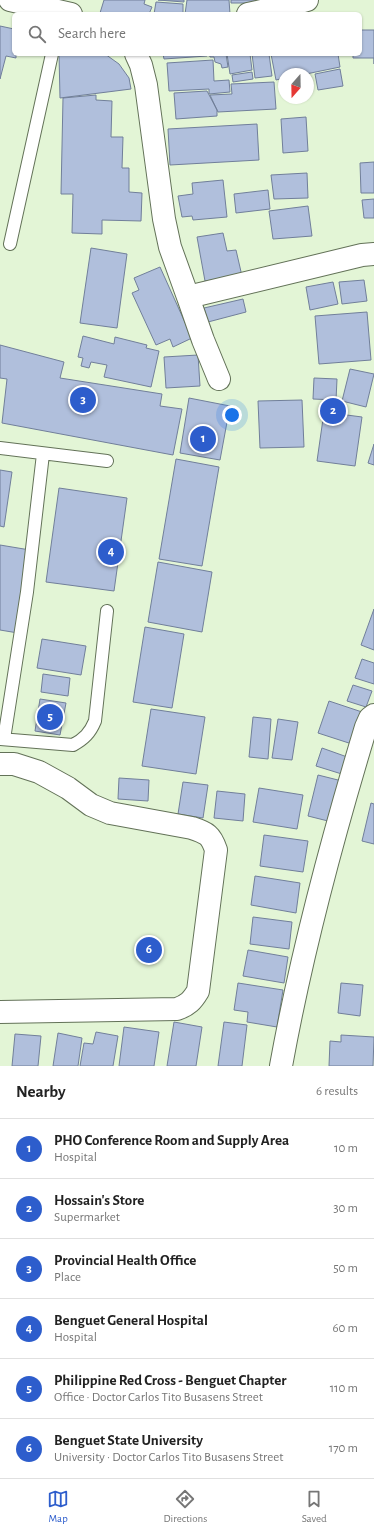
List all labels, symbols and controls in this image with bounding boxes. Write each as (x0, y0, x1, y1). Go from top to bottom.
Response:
search box (12, 12, 362, 56)
icon: search (26, 23, 48, 45)
text: Search here (58, 26, 126, 41)
north arrow (278, 68, 314, 104)
pin: 3 (70, 385, 96, 415)
pin: 2 (320, 396, 346, 426)
your location (222, 405, 242, 425)
pin: 1 (190, 424, 216, 454)
pin: 4 (98, 537, 124, 567)
pin: 5 (37, 702, 63, 732)
pin: 6 (136, 935, 162, 965)
text: Nearby (16, 1083, 66, 1100)
text: 6 results (316, 1085, 358, 1098)
text: PHO Conference Room and Supply Area (54, 1133, 289, 1148)
text: 1 (27, 1142, 31, 1155)
text: 10 m (334, 1142, 358, 1155)
text: Hospital (54, 1151, 97, 1164)
text: Hossain's Store (54, 1193, 144, 1208)
text: 2 (26, 1202, 32, 1215)
text: 30 m (333, 1202, 358, 1215)
text: Supermarket (54, 1211, 120, 1224)
text: Provincial Health Office (54, 1253, 196, 1268)
text: 3 (26, 1262, 32, 1275)
text: 50 m (333, 1262, 358, 1275)
text: Place (54, 1271, 81, 1284)
text: Benguet General Hospital (54, 1313, 208, 1328)
text: 4 (26, 1322, 32, 1335)
text: 60 m (332, 1322, 358, 1335)
text: Hospital (54, 1331, 97, 1344)
text: Philippine Red Cross - Benguet Chapter (54, 1373, 287, 1388)
text: 5 (26, 1382, 32, 1395)
text: 110 m (330, 1382, 358, 1395)
text: Office · Doctor Carlos Tito Busasens Street (54, 1391, 263, 1404)
text: Benguet State University (54, 1433, 203, 1448)
text: 6 (26, 1442, 32, 1455)
text: 170 m (329, 1442, 358, 1455)
text: University · Doctor Carlos Tito Busasens Street (54, 1451, 283, 1464)
tab: Map (47, 1488, 69, 1525)
tab: Directions (163, 1488, 207, 1525)
tab: Saved (302, 1488, 327, 1525)

